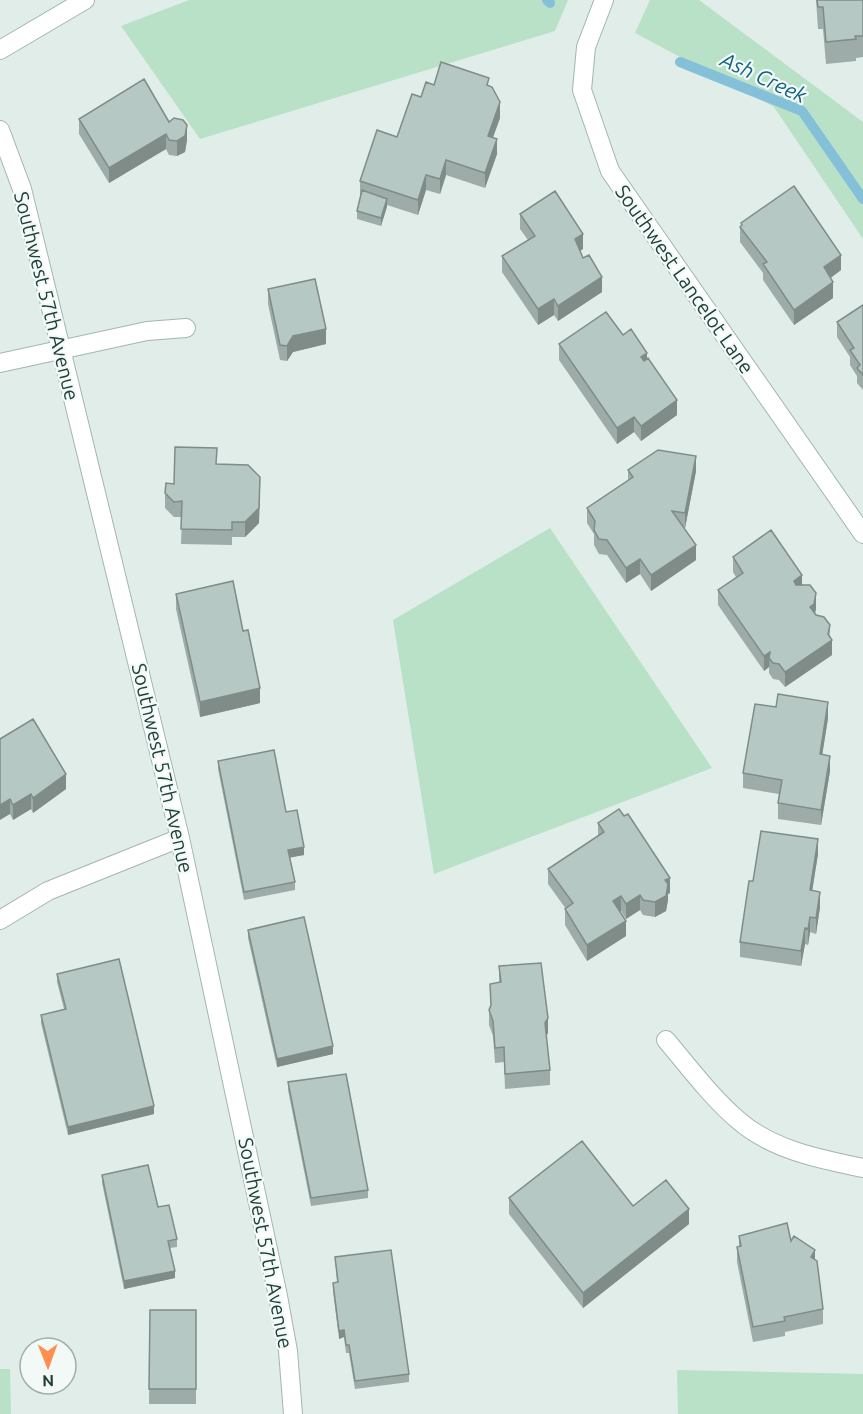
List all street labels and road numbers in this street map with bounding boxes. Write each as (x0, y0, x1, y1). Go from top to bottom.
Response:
street label: Southwest Lancelot Lane (611, 180, 759, 378)
street label: Southwest 57th Avenue (10, 189, 84, 403)
street label: Southwest 57th Avenue (128, 661, 198, 875)
street label: Southwest 57th Avenue (234, 1136, 298, 1350)

